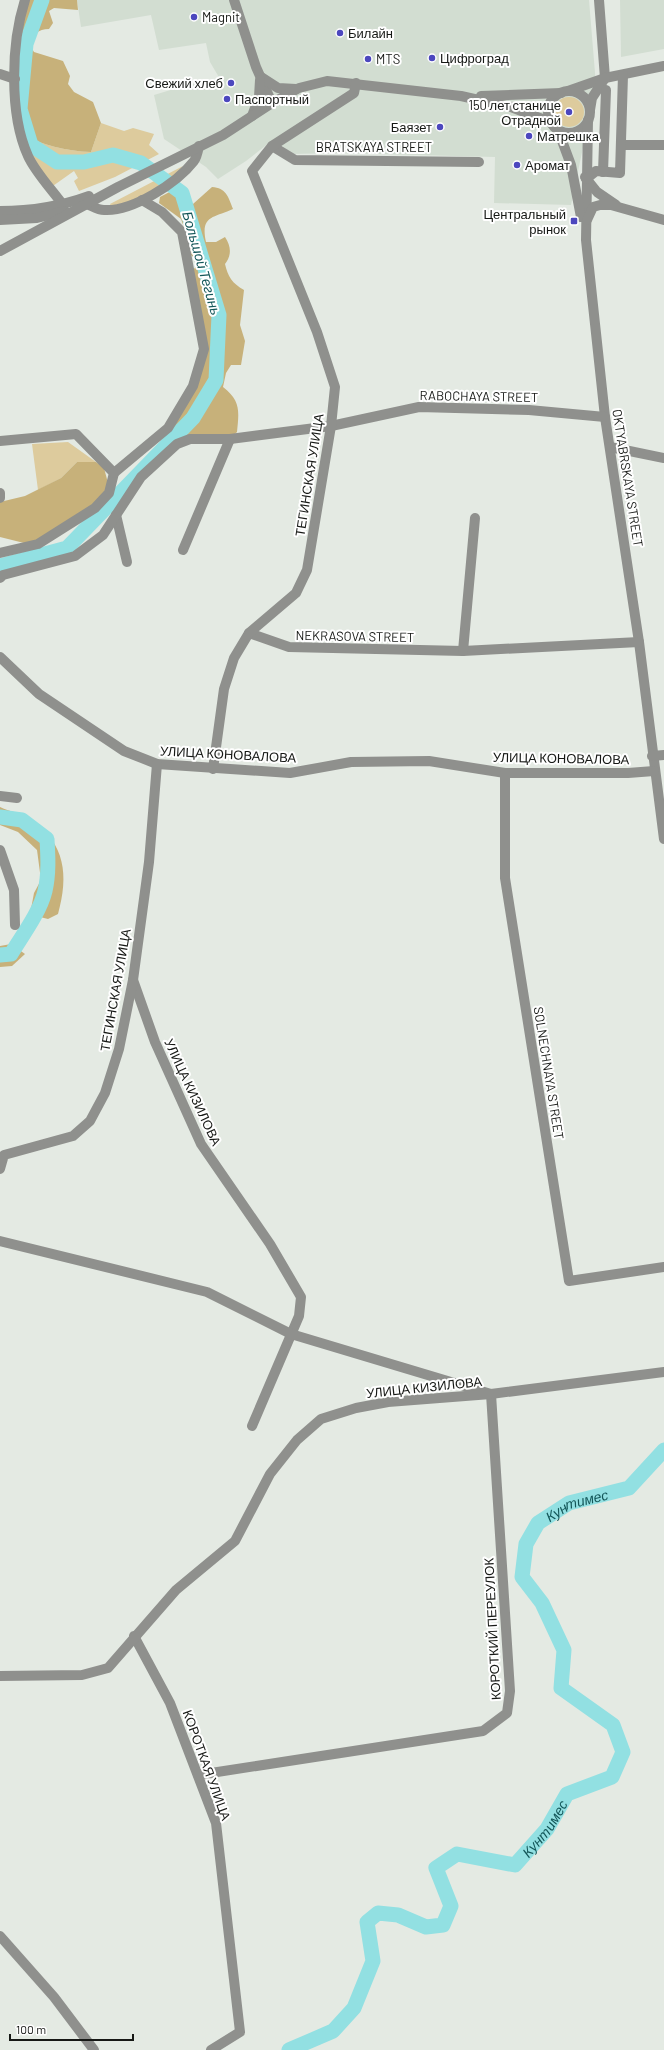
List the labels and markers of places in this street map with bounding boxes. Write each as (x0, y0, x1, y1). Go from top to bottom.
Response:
place label: Magnit (202, 9, 240, 25)
marker: Magnit (189, 12, 199, 22)
place label: Билайн (348, 25, 393, 41)
marker: Билайн (335, 28, 345, 38)
place label: Цифроград (440, 50, 509, 66)
place label: MTS (376, 51, 400, 67)
marker: Цифроград (427, 53, 437, 63)
marker: MTS (363, 54, 373, 64)
place label: Свежий хлеб (145, 75, 223, 91)
marker: Свежий хлеб (226, 78, 236, 88)
place label: Паспортный (235, 91, 309, 107)
marker: Паспортный (222, 94, 232, 104)
place label: 150 лет станице Отрадной (468, 97, 561, 128)
marker: 150 лет станице Отрадной (564, 107, 574, 117)
place label: Баязет (391, 119, 432, 135)
marker: Баязет (435, 122, 445, 132)
place label: Матрешка (537, 128, 600, 144)
marker: Матрешка (524, 131, 534, 141)
place label: Аромат (525, 157, 570, 173)
marker: Аромат (512, 160, 522, 170)
place label: Центральный рынок (483, 206, 566, 237)
marker: Центральный рынок (569, 216, 579, 226)

